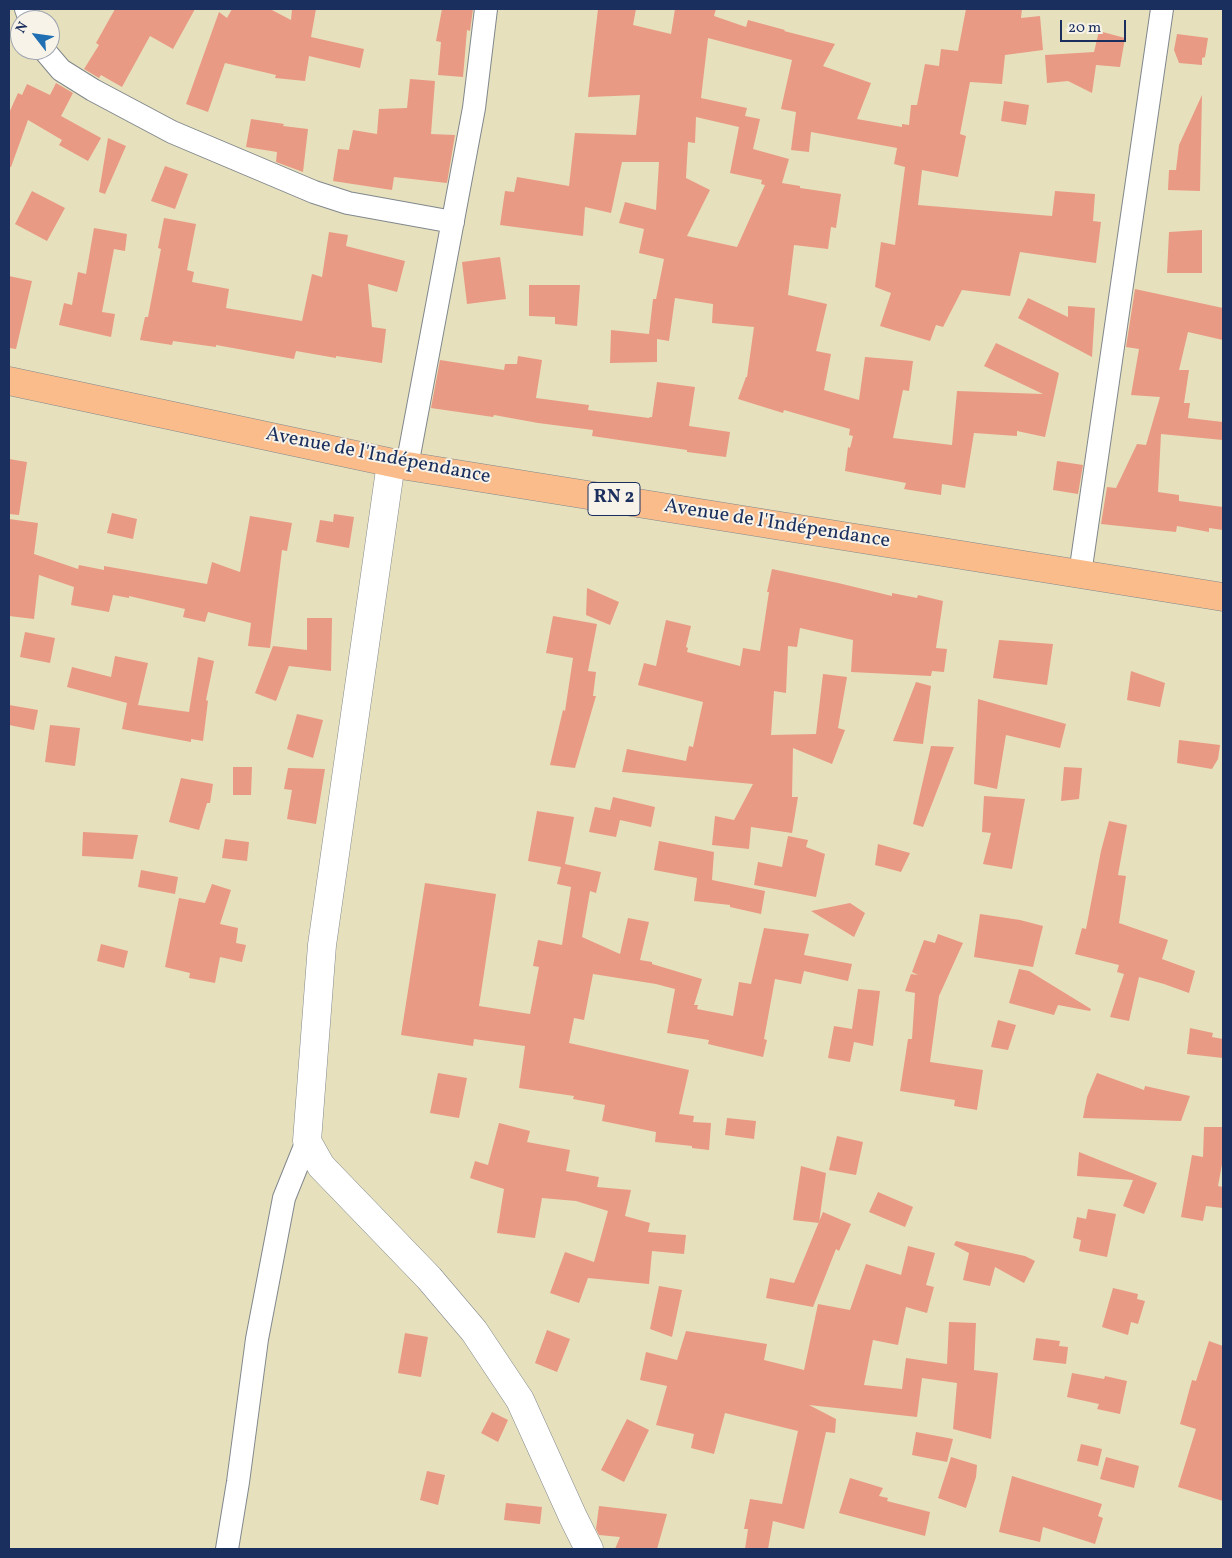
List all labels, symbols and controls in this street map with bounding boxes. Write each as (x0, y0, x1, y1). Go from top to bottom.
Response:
north arrow (10, 10, 60, 60)
scale bar (1062, 10, 1128, 42)
text: 20 m (1068, 18, 1101, 39)
text: N (12, 19, 33, 37)
street label: Avenue de l'Indépendance (264, 423, 492, 491)
road number: RN 2 (588, 482, 640, 516)
street label: Avenue de l'Indépendance (662, 495, 892, 555)

